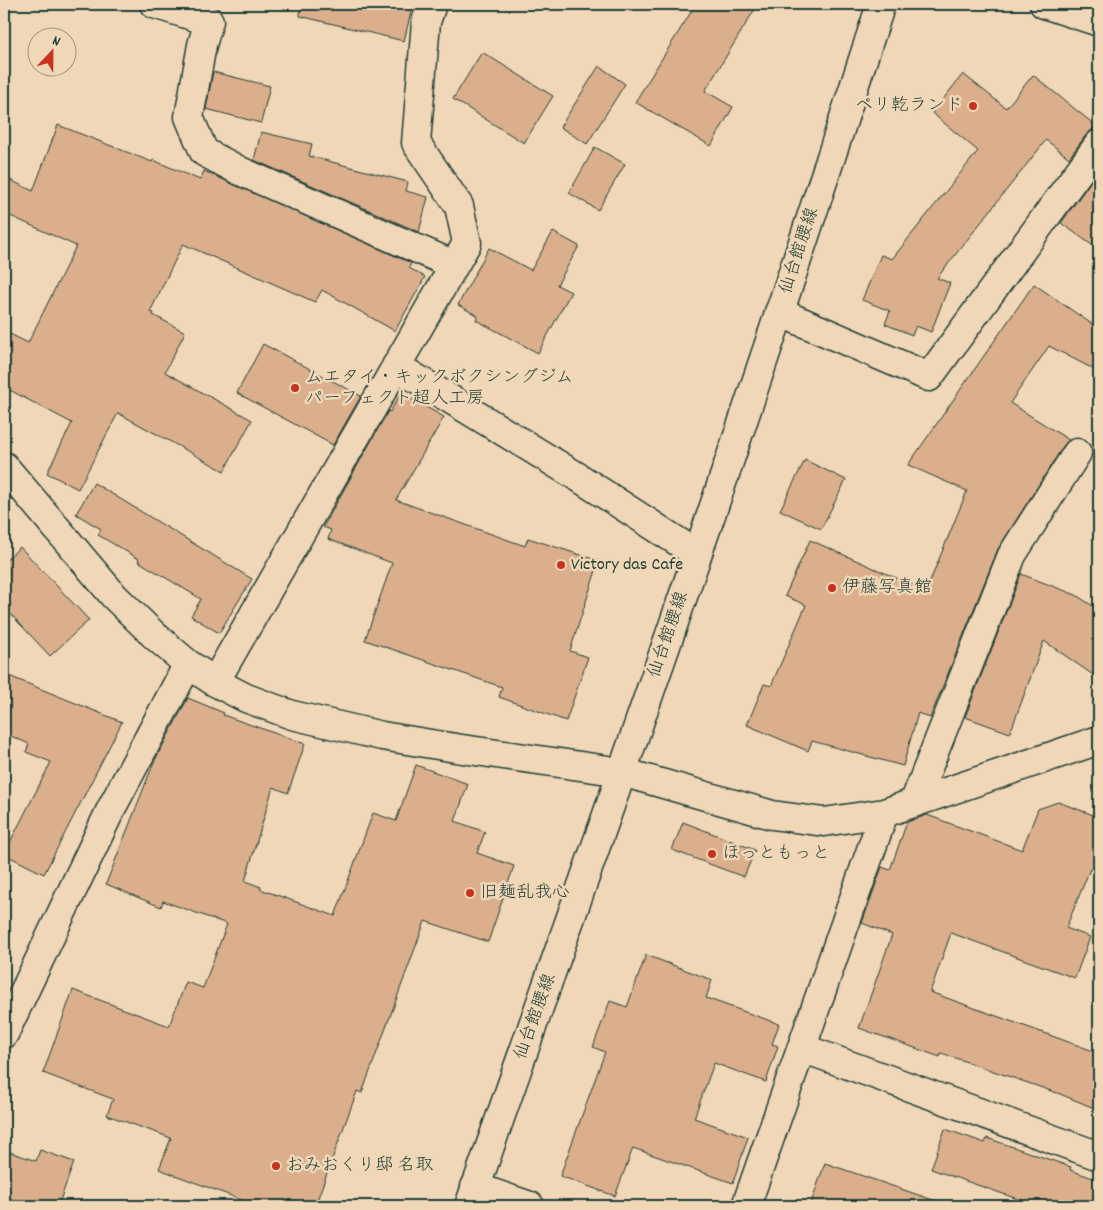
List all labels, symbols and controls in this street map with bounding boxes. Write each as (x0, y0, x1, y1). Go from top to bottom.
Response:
north arrow (28, 28, 78, 78)
text: N (49, 31, 63, 52)
place label: ペリ乾ランド (855, 94, 963, 119)
marker: ペリ乾ランド (967, 100, 979, 112)
street label: 仙台館腰線 (774, 204, 826, 298)
place label: ムエタイ・キックボクシングジム パーフェクト超人工房 (305, 366, 574, 412)
marker: ムエタイ・キックボクシングジム パーフェクト超人工房 (289, 382, 301, 394)
place label: Victory das Cafe (571, 553, 683, 578)
marker: Victory das Cafe (555, 559, 567, 571)
place label: 伊藤写真館 (842, 576, 932, 601)
marker: 伊藤写真館 (826, 582, 838, 594)
street label: 仙台館腰線 (643, 588, 695, 682)
place label: ほっともっと (722, 842, 830, 867)
marker: ほっともっと (706, 848, 718, 860)
place label: 旧麺乱我心 (480, 881, 570, 906)
marker: 旧麺乱我心 (464, 887, 476, 899)
street label: 仙台館腰線 (509, 970, 563, 1064)
place label: おみおくり邸 名取 (286, 1154, 433, 1179)
marker: おみおくり邸 名取 (270, 1160, 282, 1172)

